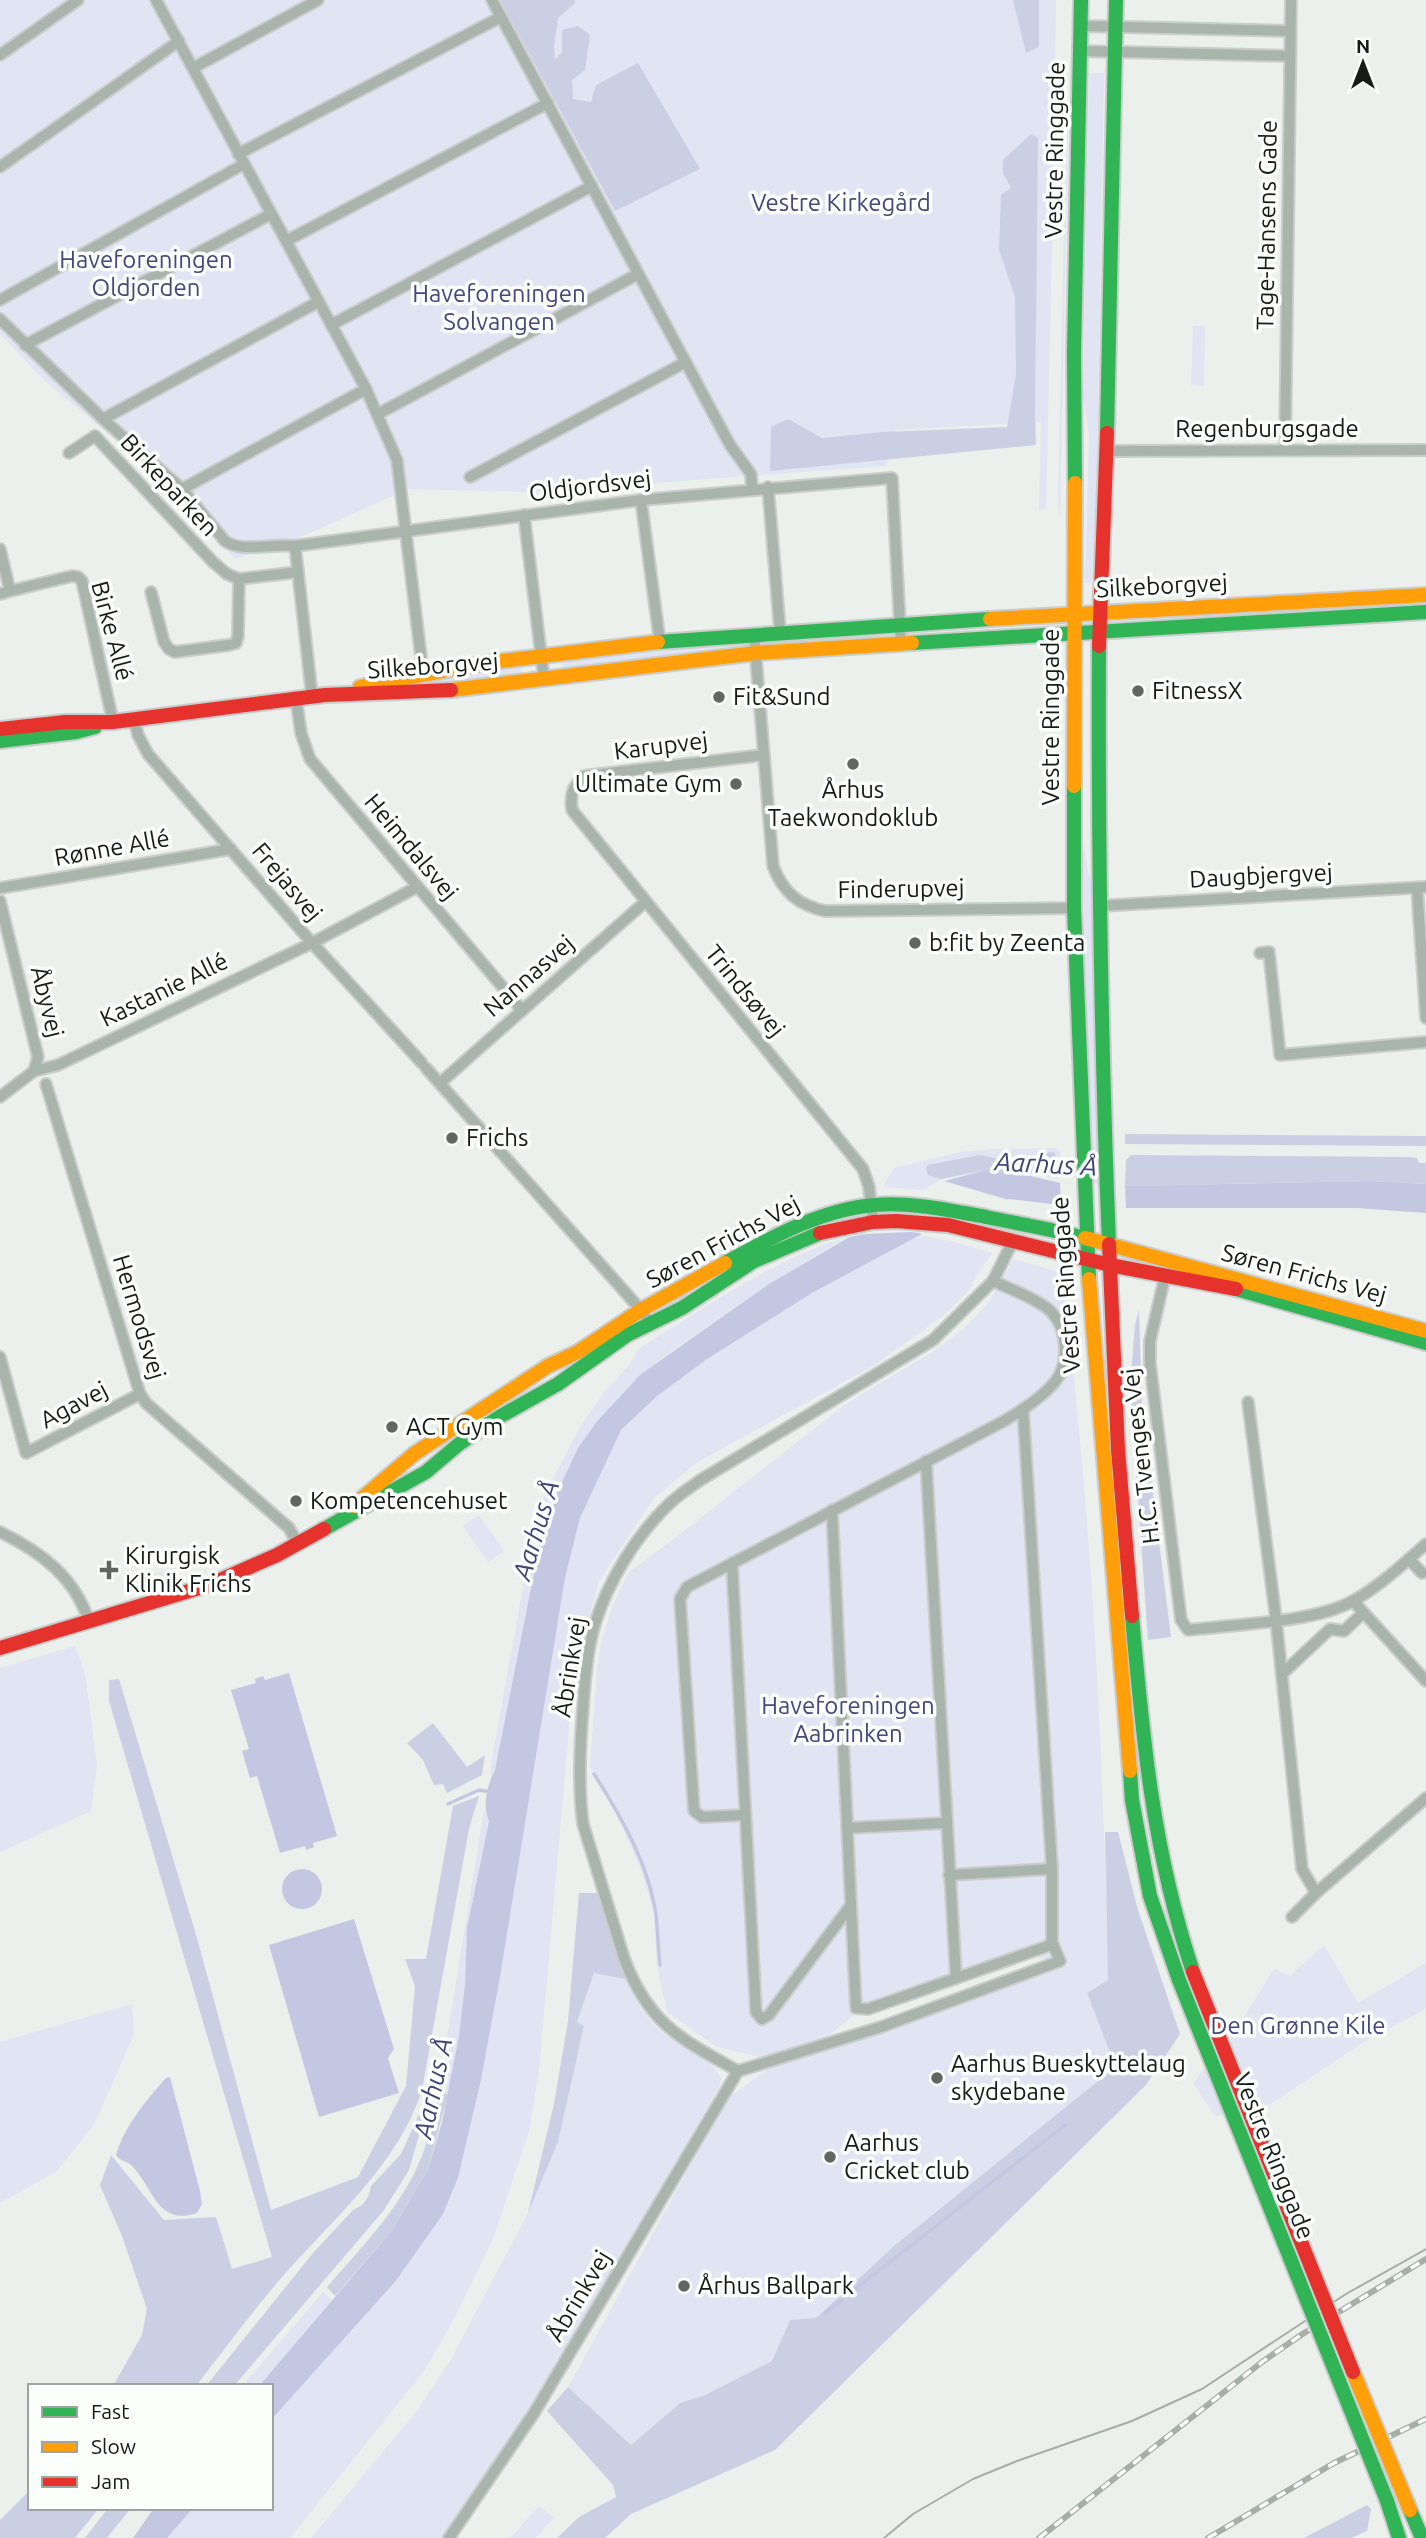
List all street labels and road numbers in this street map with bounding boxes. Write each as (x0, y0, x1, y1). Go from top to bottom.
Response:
street label: Vestre Ringgade (1039, 61, 1070, 239)
street label: Tage-Hansens Gade (1251, 120, 1282, 330)
street label: Regenburgsgade (1175, 415, 1359, 442)
street label: Birkeparken (115, 428, 223, 541)
street label: Oldjordsvej (527, 465, 653, 506)
street label: Silkeborgvej (1096, 569, 1228, 602)
street label: Birke Allé (86, 578, 139, 684)
street label: Vestre Ringgade (1037, 628, 1064, 806)
street label: Silkeborgvej (367, 647, 499, 684)
street label: Karupvej (612, 726, 709, 765)
street label: Heimdalsvej (359, 788, 464, 905)
street label: Rønne Allé (52, 824, 172, 871)
street label: Frejasvej (247, 837, 328, 926)
street label: Daugbjergvej (1189, 858, 1333, 893)
street label: Finderupvej (837, 874, 965, 903)
street label: Nannasvej (478, 929, 579, 1022)
street label: Trindsøvej (700, 939, 791, 1042)
street label: Kastanie Allé (95, 947, 232, 1032)
street label: Åbyvej (26, 964, 69, 1040)
street label: Søren Frichs Vej (642, 1190, 804, 1293)
street label: Vestre Ringgade (1046, 1196, 1085, 1374)
street label: Søren Frichs Vej (1219, 1239, 1389, 1308)
street label: Hermodsvej (108, 1251, 171, 1382)
street label: H.C. Tvenges Vej (1116, 1367, 1165, 1545)
street label: Agavej (35, 1376, 112, 1433)
street label: Åbrinkvej (548, 1615, 591, 1719)
street label: Vestre Ringgade (1229, 2069, 1320, 2243)
street label: Åbrinkvej (541, 2245, 616, 2346)

